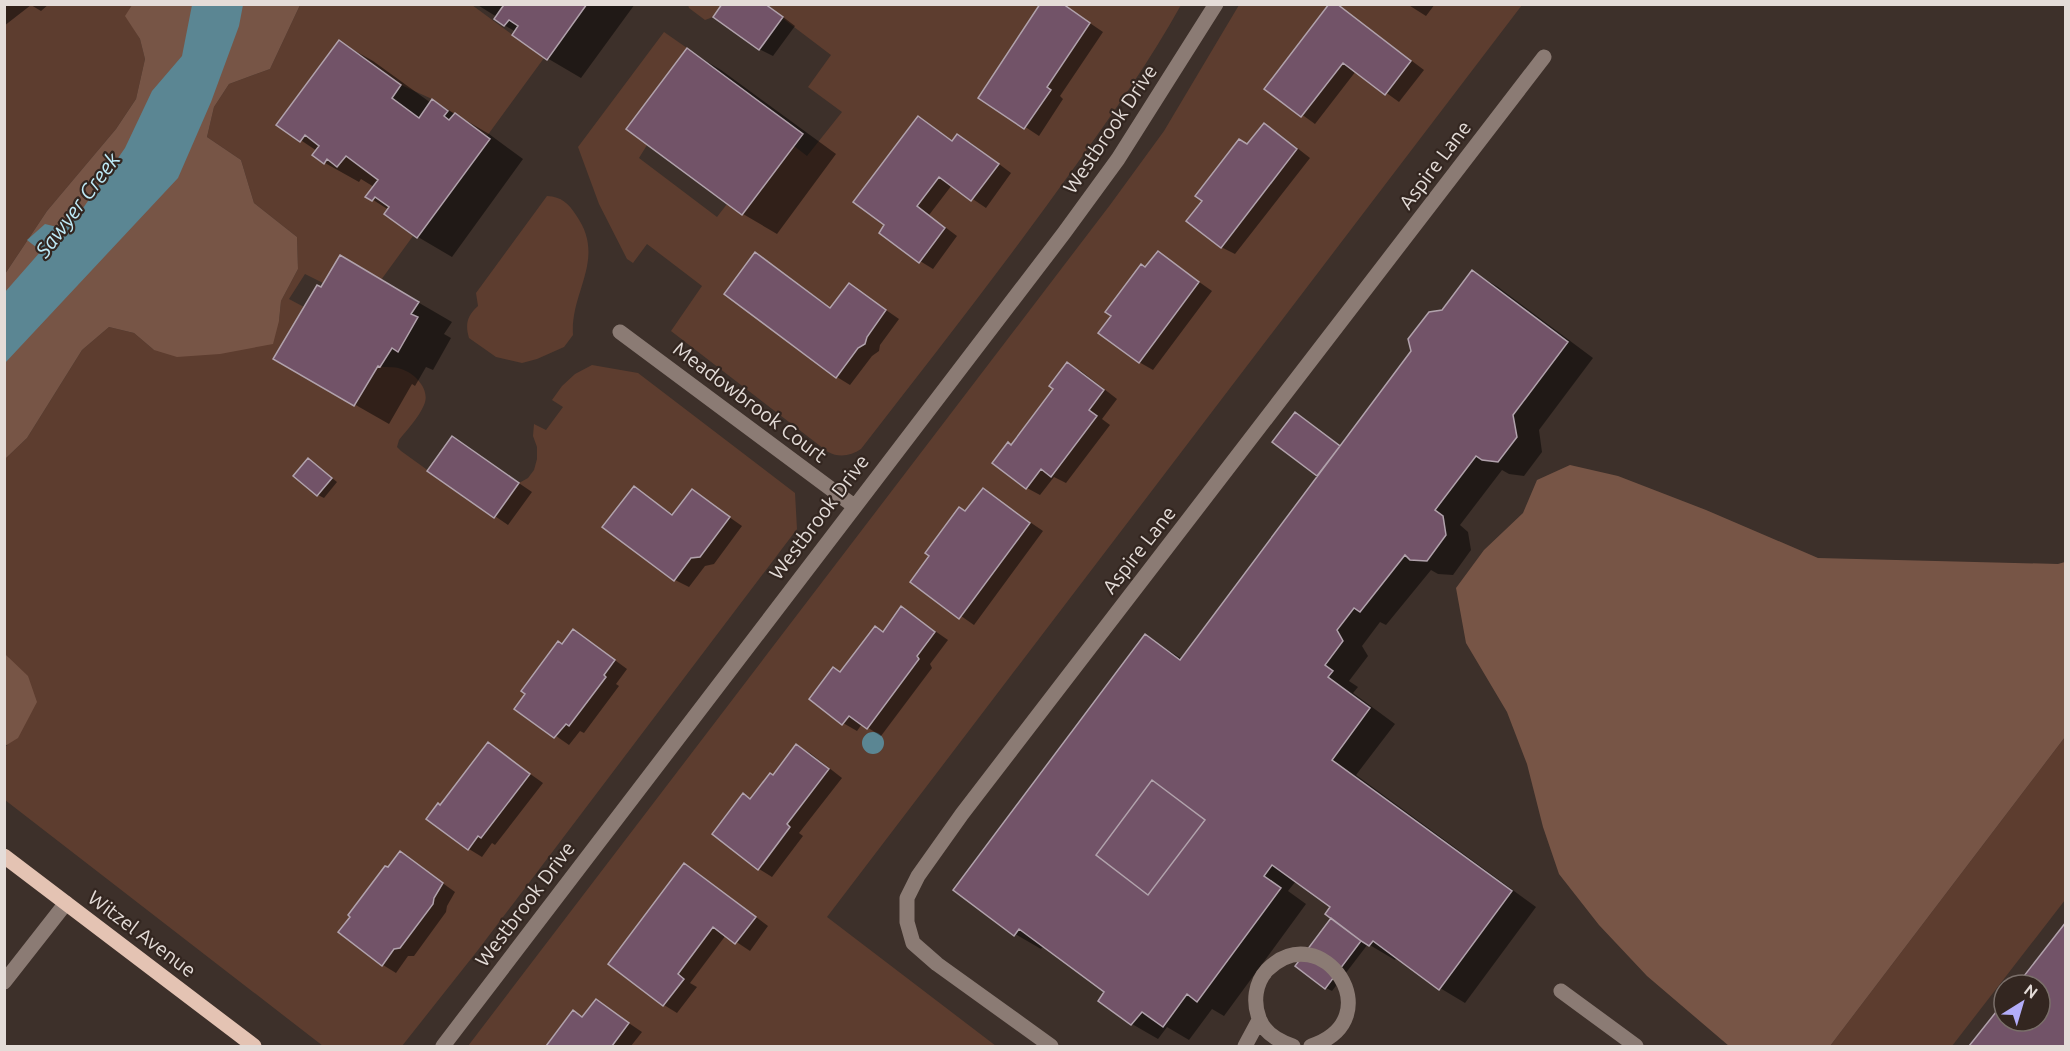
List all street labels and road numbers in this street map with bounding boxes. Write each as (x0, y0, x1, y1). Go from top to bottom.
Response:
street label: Westbrook Drive (1058, 60, 1161, 197)
street label: Aspire Lane (1394, 116, 1475, 213)
street label: Meadowbrook Court (669, 337, 831, 467)
street label: Westbrook Drive (764, 450, 873, 584)
street label: Aspire Lane (1097, 501, 1180, 598)
street label: Westbrook Drive (470, 837, 579, 971)
street label: Witzel Avenue (84, 886, 201, 982)

